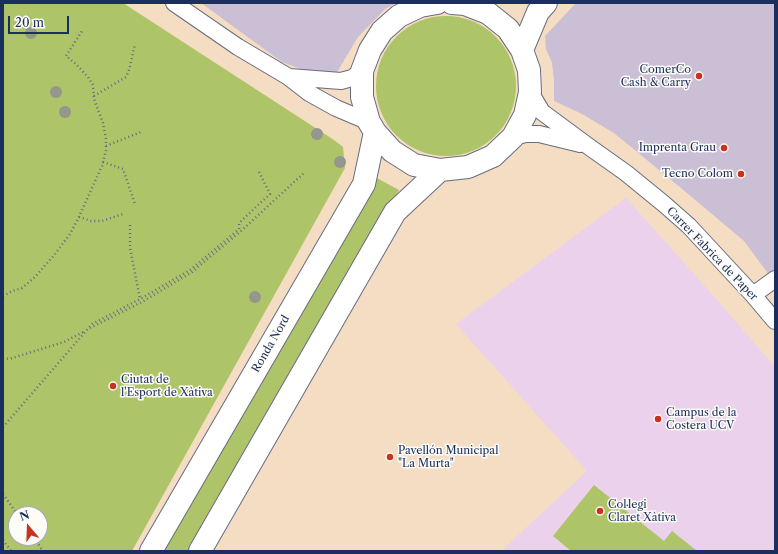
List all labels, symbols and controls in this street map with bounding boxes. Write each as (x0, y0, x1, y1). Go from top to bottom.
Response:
scale bar (10, 8, 71, 34)
text: 20 m (15, 15, 44, 30)
place label: ComerCo Cash & Carry (621, 63, 691, 89)
marker: ComerCo Cash & Carry (694, 71, 704, 81)
place label: Imprenta Grau (639, 141, 716, 155)
marker: Imprenta Grau (719, 143, 729, 153)
place label: Tecno Colom (662, 167, 733, 181)
marker: Tecno Colom (736, 169, 746, 179)
street label: Carrer Fabrica de Paper (664, 204, 760, 304)
street label: Ronda Nord (249, 313, 293, 375)
place label: Ciutat de l'Esport de Xàtiva (121, 373, 213, 399)
marker: Ciutat de l'Esport de Xàtiva (108, 381, 118, 391)
place label: Campus de la Costera UCV (666, 406, 737, 432)
marker: Campus de la Costera UCV (653, 414, 663, 424)
place label: Pavellón Municipal "La Murta" (398, 444, 498, 470)
marker: Pavellón Municipal "La Murta" (385, 452, 395, 462)
place label: Col·legi Claret Xàtiva (608, 498, 676, 524)
north arrow (8, 506, 48, 546)
marker: Col·legi Claret Xàtiva (595, 506, 605, 516)
text: N (18, 507, 31, 524)

